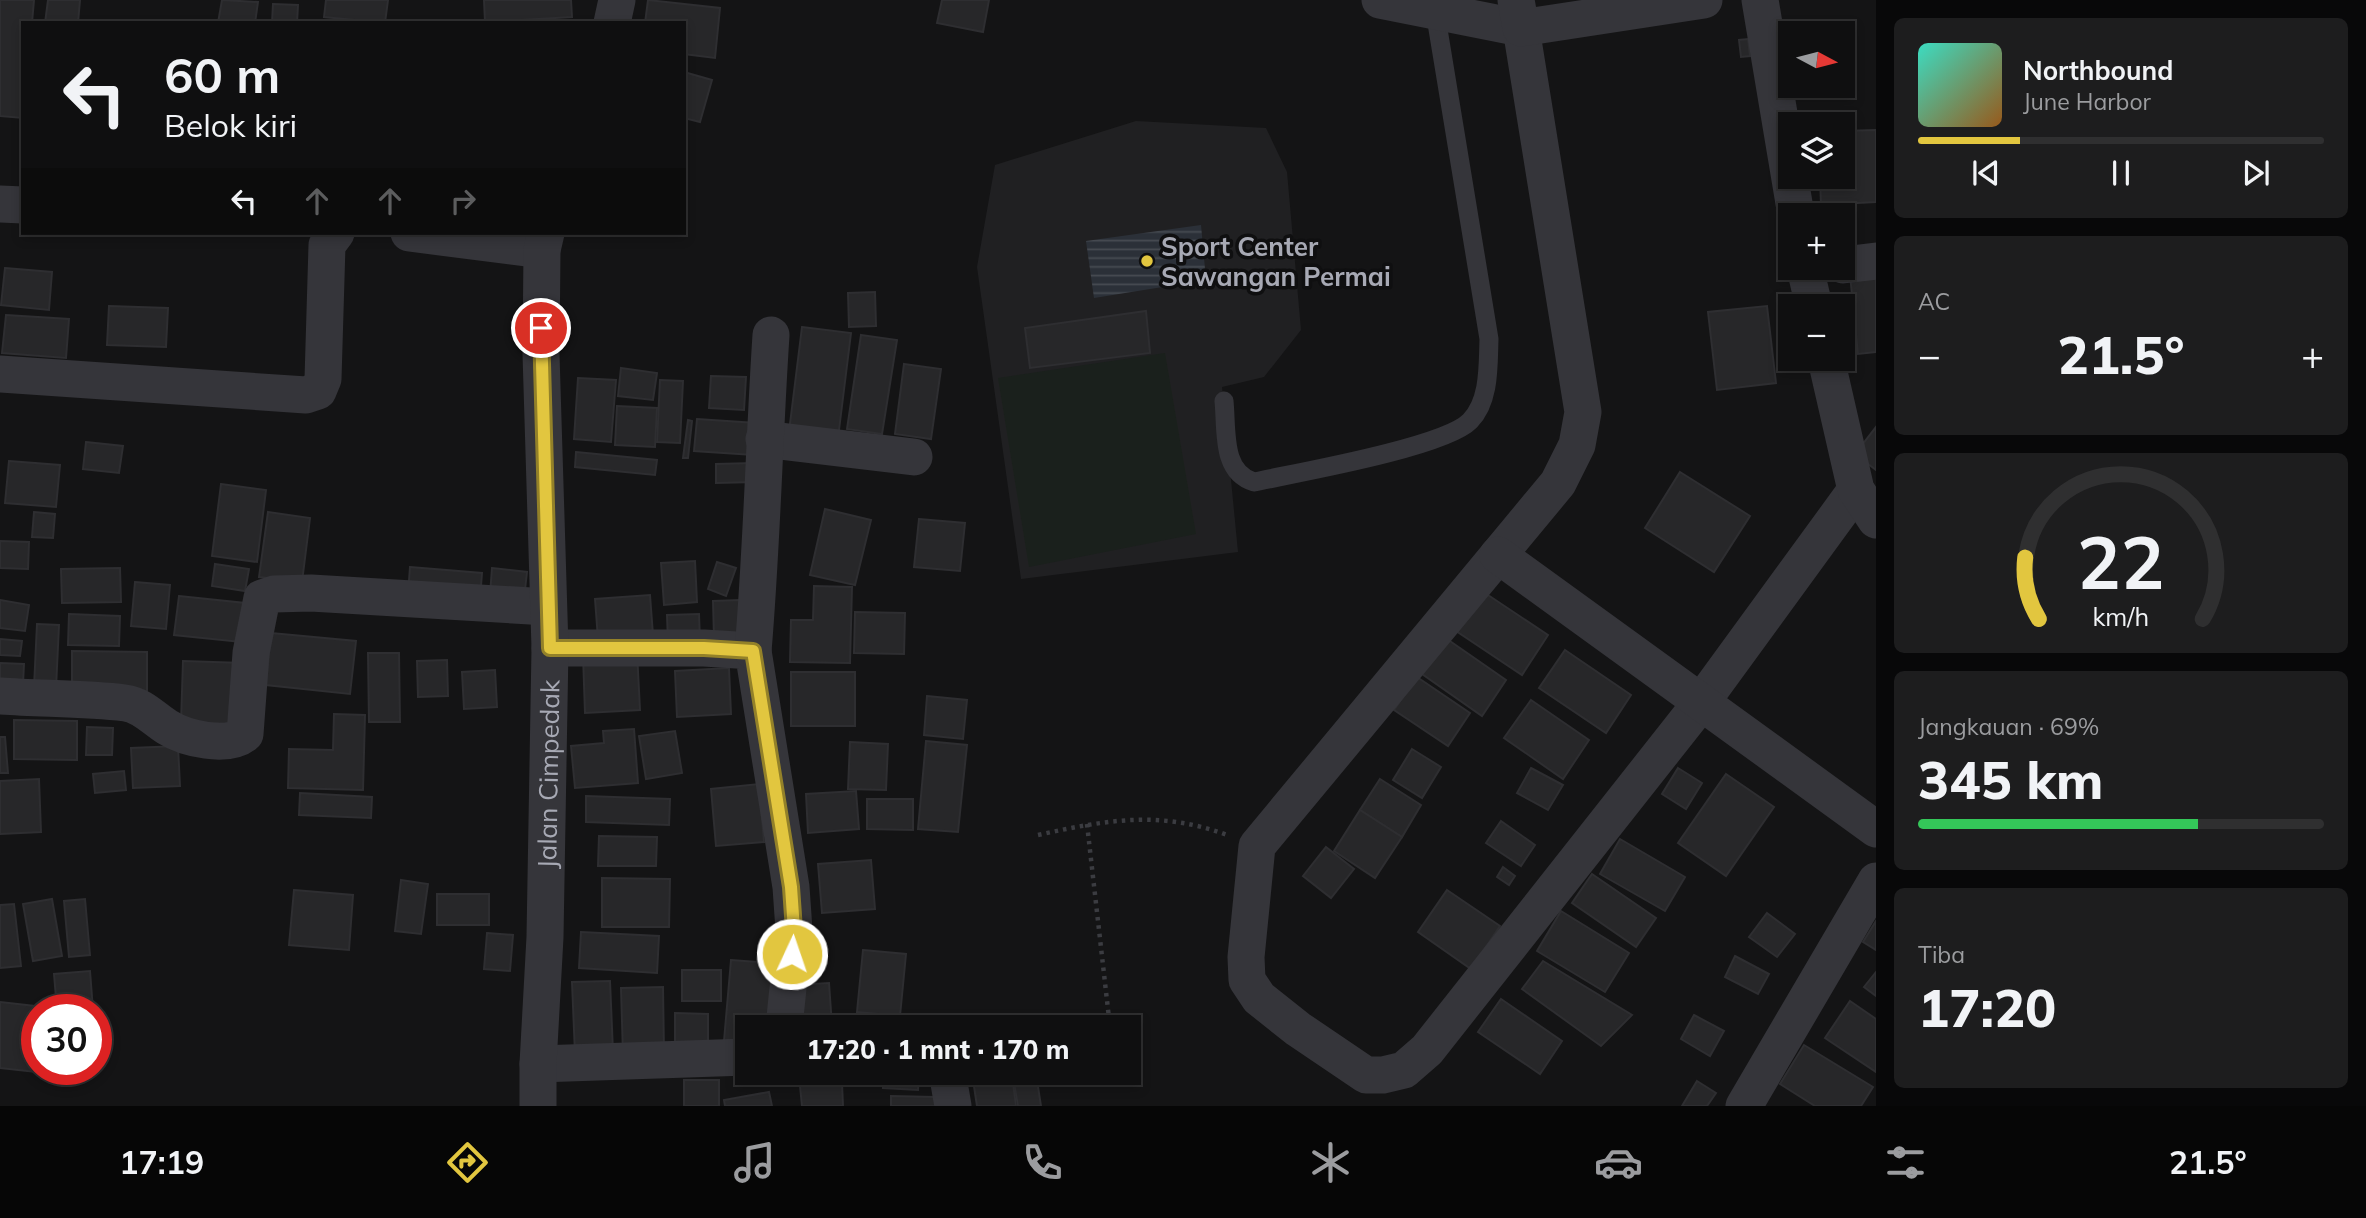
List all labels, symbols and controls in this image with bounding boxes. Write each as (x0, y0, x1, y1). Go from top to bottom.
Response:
north arrow (1778, 21, 1855, 98)
map controls (1778, 21, 1855, 371)
text: 60 m (164, 44, 280, 105)
icon: left (49, 49, 140, 140)
text: Northbound (2023, 54, 2173, 87)
text: June Harbor (2023, 87, 2151, 116)
text: Belok kiri (164, 105, 297, 145)
button: layers (1778, 112, 1855, 189)
icon: previous (1967, 154, 2005, 192)
icon: pause (2102, 154, 2140, 192)
icon: next (2237, 154, 2275, 192)
icon: left (225, 182, 263, 220)
icon: ahead (298, 182, 336, 220)
icon: ahead (371, 182, 409, 220)
icon: right (444, 182, 482, 220)
button: + (1778, 203, 1855, 280)
place label: Sport Center Sawangan Permai (1161, 230, 1391, 293)
marker: Sport Center Sawangan Permai (1139, 253, 1155, 269)
text: AC (1918, 287, 1950, 316)
button: − (1778, 294, 1855, 371)
pin (511, 298, 571, 358)
icon: arrive (522, 309, 560, 347)
text: 21.5° (2057, 322, 2185, 387)
text: − (1918, 331, 1941, 379)
text: + (2301, 331, 2324, 379)
text: 22 (2077, 516, 2165, 607)
text: km/h (2093, 601, 2149, 632)
street label: Jalan Cimpedak (530, 679, 566, 869)
text: Jangkauan · 69% (1918, 712, 2099, 741)
text: 345 km (1918, 747, 2103, 812)
position arrow (755, 917, 829, 991)
text: Tiba (1918, 940, 1965, 969)
text: 17:20 (1918, 975, 2056, 1040)
speed limit sign: 30 (21, 994, 112, 1085)
text: 17:20 · 1 mnt · 170 m (807, 1033, 1069, 1066)
icon: directions (443, 1138, 492, 1187)
icon: music (730, 1138, 779, 1187)
icon: phone (1018, 1138, 1067, 1187)
icon: climate (1306, 1138, 1355, 1187)
icon: car (1594, 1138, 1643, 1187)
icon: filters (1881, 1138, 1930, 1187)
text: 17:19 (119, 1142, 204, 1182)
text: 21.5° (2169, 1142, 2247, 1182)

